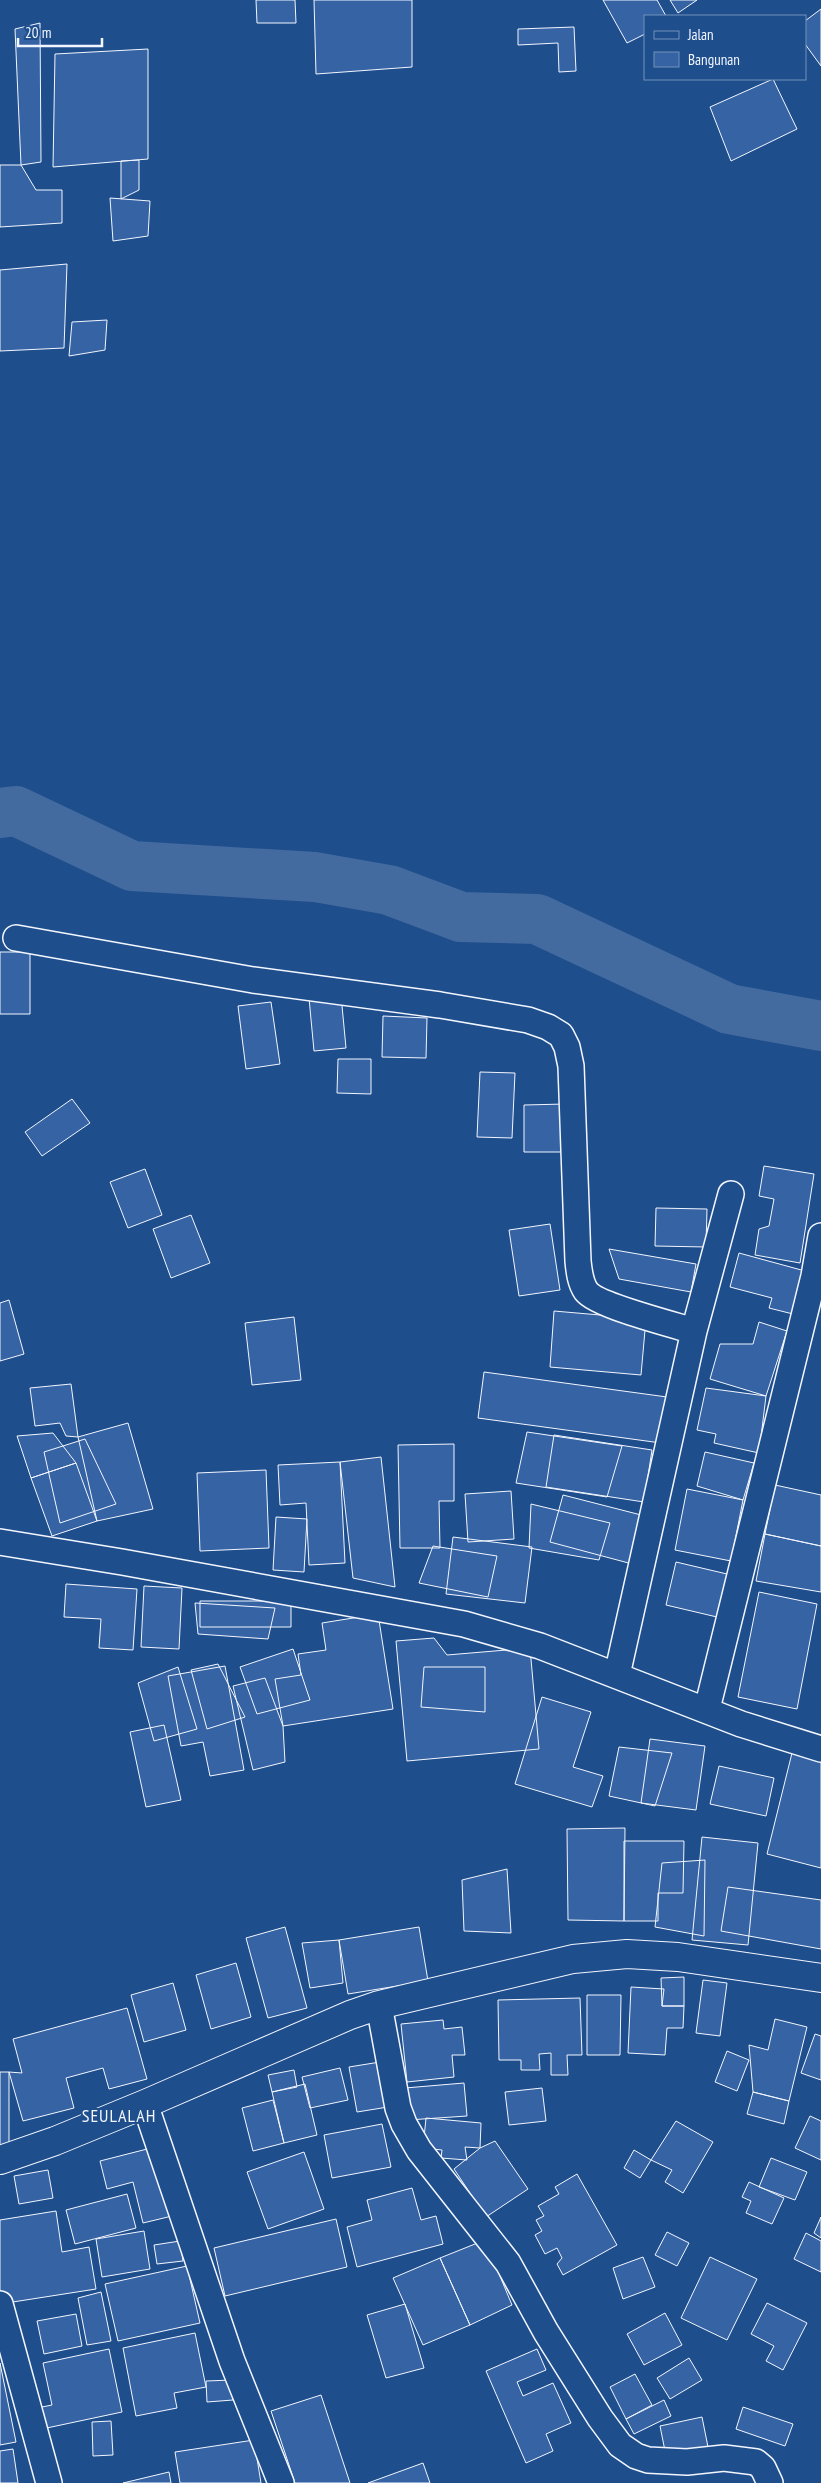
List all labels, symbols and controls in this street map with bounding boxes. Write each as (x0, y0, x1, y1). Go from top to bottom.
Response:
scale bar (18, 15, 101, 47)
legend (644, 15, 806, 80)
text: 20 m (25, 23, 51, 42)
text: Jalan (687, 25, 714, 44)
text: Bangunan (688, 50, 740, 69)
district label: SEULALAH (82, 2104, 156, 2127)

